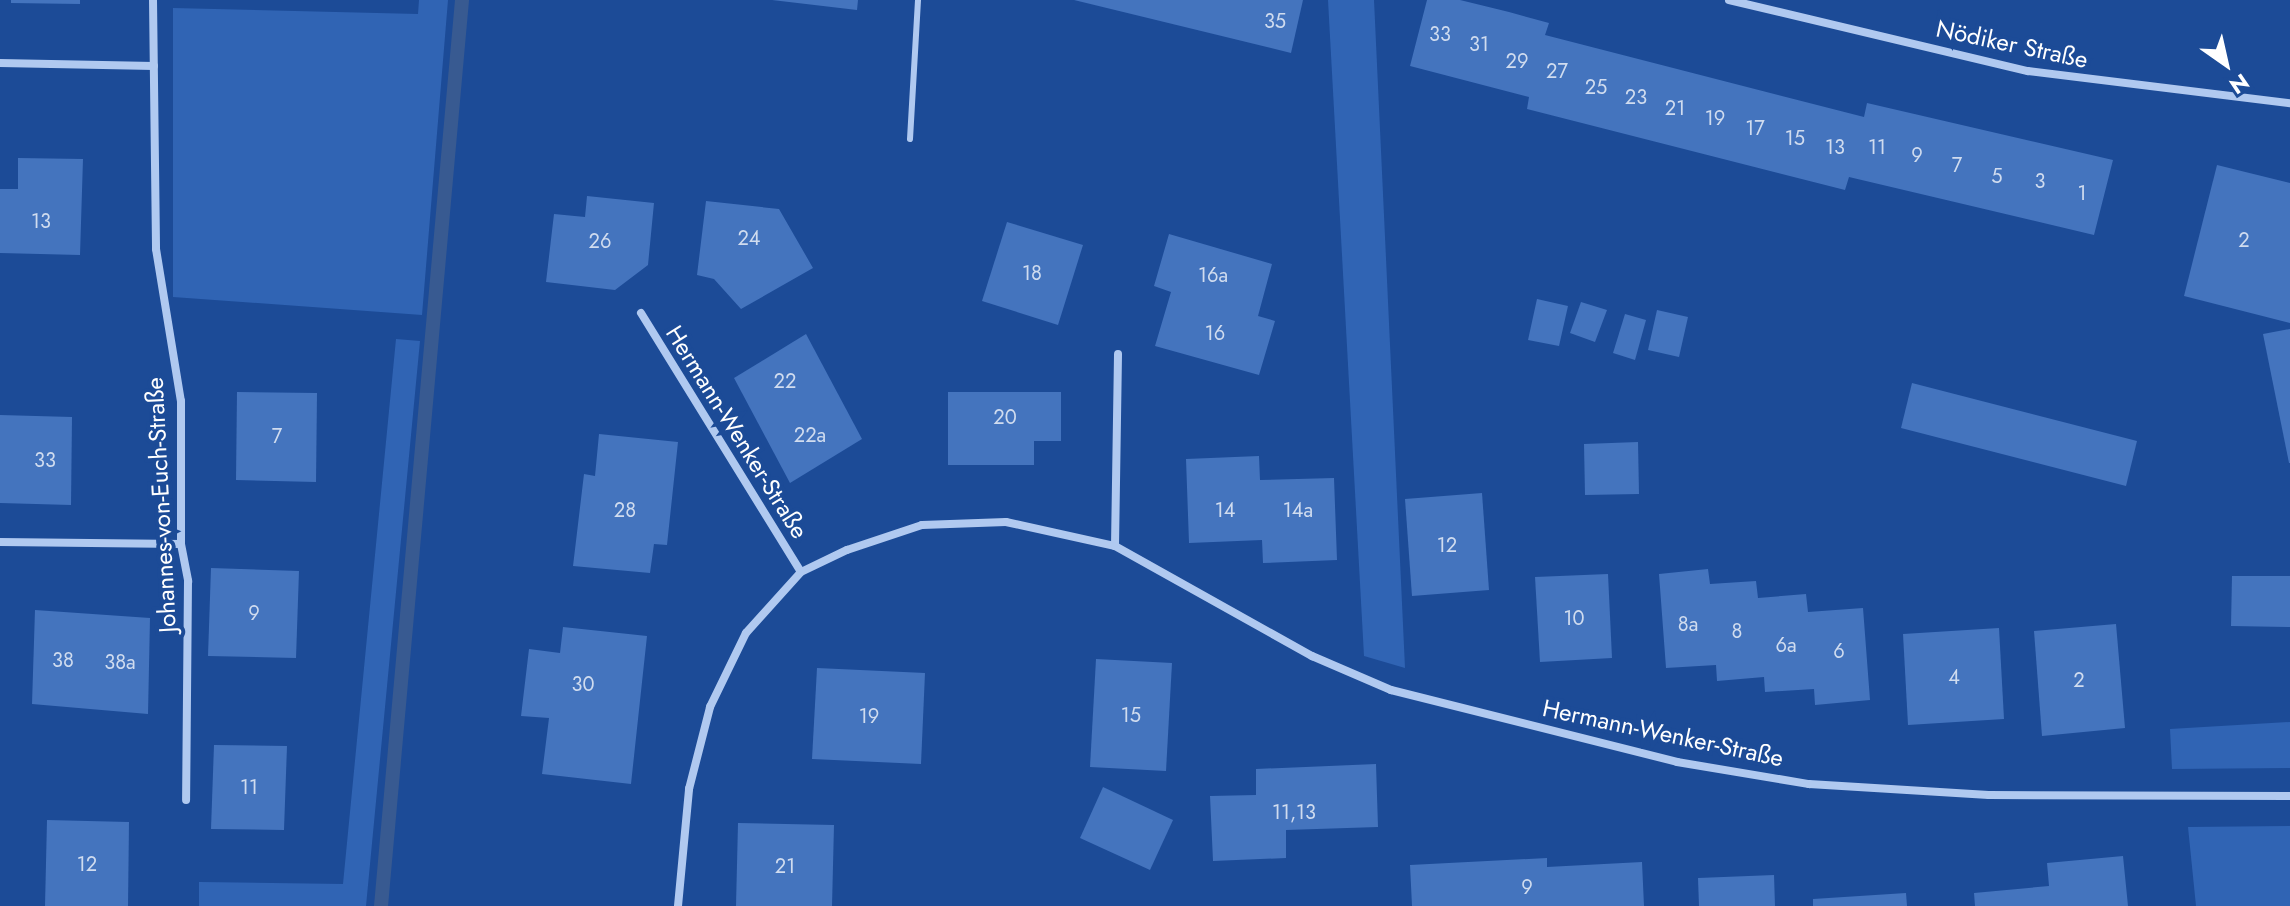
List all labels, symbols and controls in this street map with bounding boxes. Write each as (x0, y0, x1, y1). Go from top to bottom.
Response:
house number: 35 (1264, 9, 1286, 33)
street label: Nödiker Straße (1934, 14, 2090, 74)
house number: 33 (1429, 22, 1451, 46)
north arrow (2186, 24, 2266, 104)
house number: 31 (1469, 32, 1489, 56)
house number: 29 (1506, 49, 1528, 73)
house number: 27 (1546, 59, 1568, 83)
text: N (2223, 66, 2256, 102)
house number: 25 (1585, 75, 1607, 99)
house number: 23 (1625, 85, 1647, 109)
house number: 21 (1665, 96, 1685, 120)
house number: 19 (1705, 106, 1725, 130)
house number: 17 (1745, 116, 1765, 140)
house number: 15 (1785, 126, 1805, 150)
house number: 13 (1825, 135, 1845, 159)
house number: 11 (1868, 135, 1886, 159)
house number: 9 (1911, 143, 1923, 167)
house number: 7 (1952, 153, 1962, 177)
house number: 5 (1991, 164, 2003, 188)
house number: 3 (2035, 169, 2045, 193)
house number: 1 (2078, 181, 2086, 205)
house number: 13 (31, 209, 51, 233)
house number: 24 (737, 226, 761, 250)
house number: 2 (2238, 228, 2250, 252)
house number: 26 (589, 229, 611, 253)
house number: 18 (1022, 261, 1042, 285)
house number: 16a (1198, 263, 1228, 287)
street label: Hermann-Wenker-Straße (660, 320, 814, 544)
house number: 16 (1205, 321, 1225, 345)
house number: 22 (774, 369, 796, 393)
street label: Johannes-von-Euch-Straße (140, 377, 182, 633)
house number: 20 (993, 405, 1017, 429)
house number: 22a (794, 423, 826, 447)
house number: 7 (272, 424, 282, 448)
house number: 33 (34, 448, 56, 472)
house number: 28 (614, 498, 636, 522)
house number: 14 (1215, 498, 1235, 522)
house number: 14a (1283, 498, 1313, 522)
house number: 12 (1437, 533, 1457, 557)
house number: 9 (248, 601, 260, 625)
house number: 10 (1564, 606, 1584, 630)
house number: 8a (1678, 612, 1698, 636)
house number: 8 (1732, 619, 1742, 643)
house number: 6a (1775, 633, 1797, 657)
house number: 6 (1833, 639, 1845, 663)
house number: 38 (52, 648, 74, 672)
house number: 38a (104, 650, 136, 674)
house number: 4 (1948, 665, 1960, 689)
house number: 2 (2073, 668, 2085, 692)
house number: 30 (572, 672, 594, 696)
street label: Hermann-Wenker-Straße (1540, 693, 1786, 773)
house number: 15 (1121, 703, 1141, 727)
house number: 19 (859, 704, 879, 728)
house number: 11 (240, 775, 258, 799)
house number: 11,13 (1272, 800, 1316, 824)
house number: 12 (77, 852, 97, 876)
house number: 21 (775, 854, 795, 878)
house number: 9 (1521, 875, 1533, 899)

